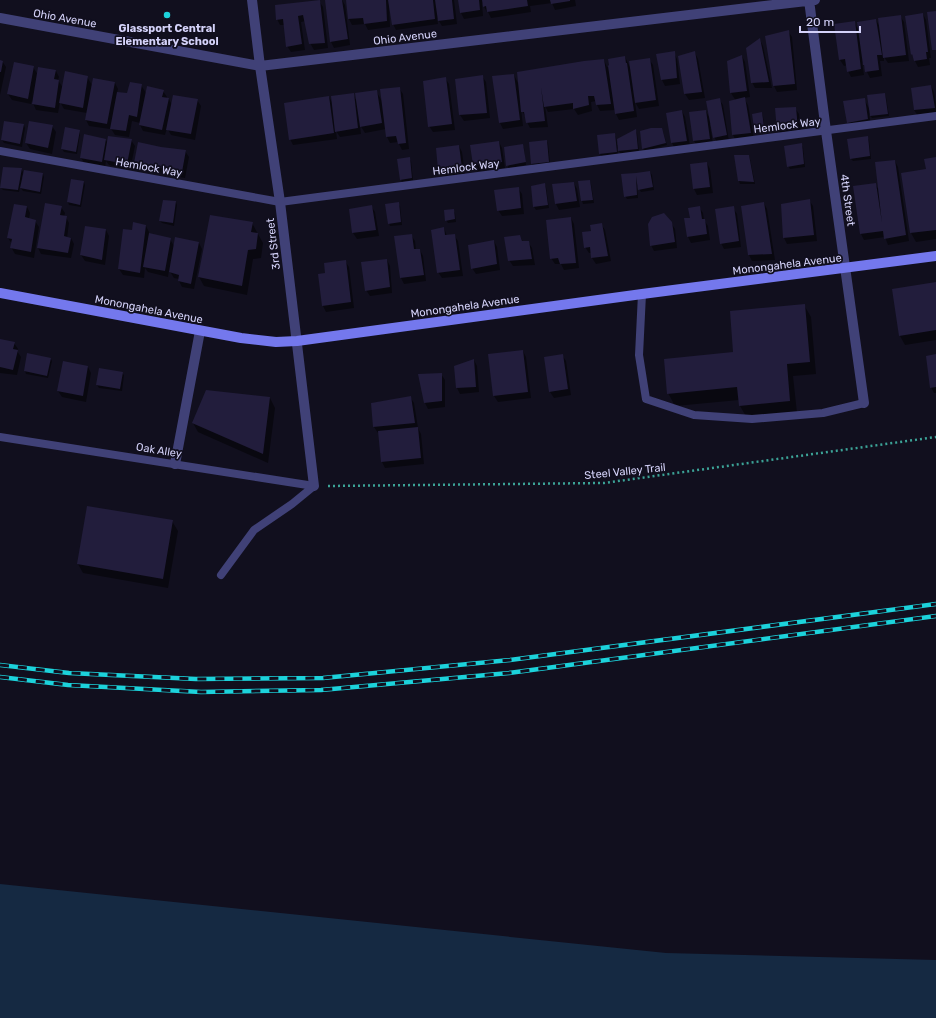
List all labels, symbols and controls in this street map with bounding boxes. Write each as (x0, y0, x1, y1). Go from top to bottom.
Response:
street label: Ohio Avenue (32, 7, 98, 30)
scale bar (800, 8, 860, 34)
marker: Glassport Central Elementary School (162, 10, 172, 20)
text: 20 m (806, 15, 834, 29)
place label: Glassport Central Elementary School (115, 22, 219, 48)
street label: Ohio Avenue (372, 27, 438, 48)
street label: Hemlock Way (753, 115, 821, 136)
street label: Hemlock Way (115, 155, 183, 180)
street label: Hemlock Way (432, 157, 500, 178)
street label: 4th Street (837, 173, 858, 228)
street label: 3rd Street (264, 217, 283, 270)
street label: Monongahela Avenue (732, 251, 842, 278)
street label: Monongahela Avenue (410, 292, 520, 321)
street label: Monongahela Avenue (94, 293, 204, 326)
street label: Oak Alley (135, 440, 183, 461)
street label: Steel Valley Trail (584, 461, 666, 482)

